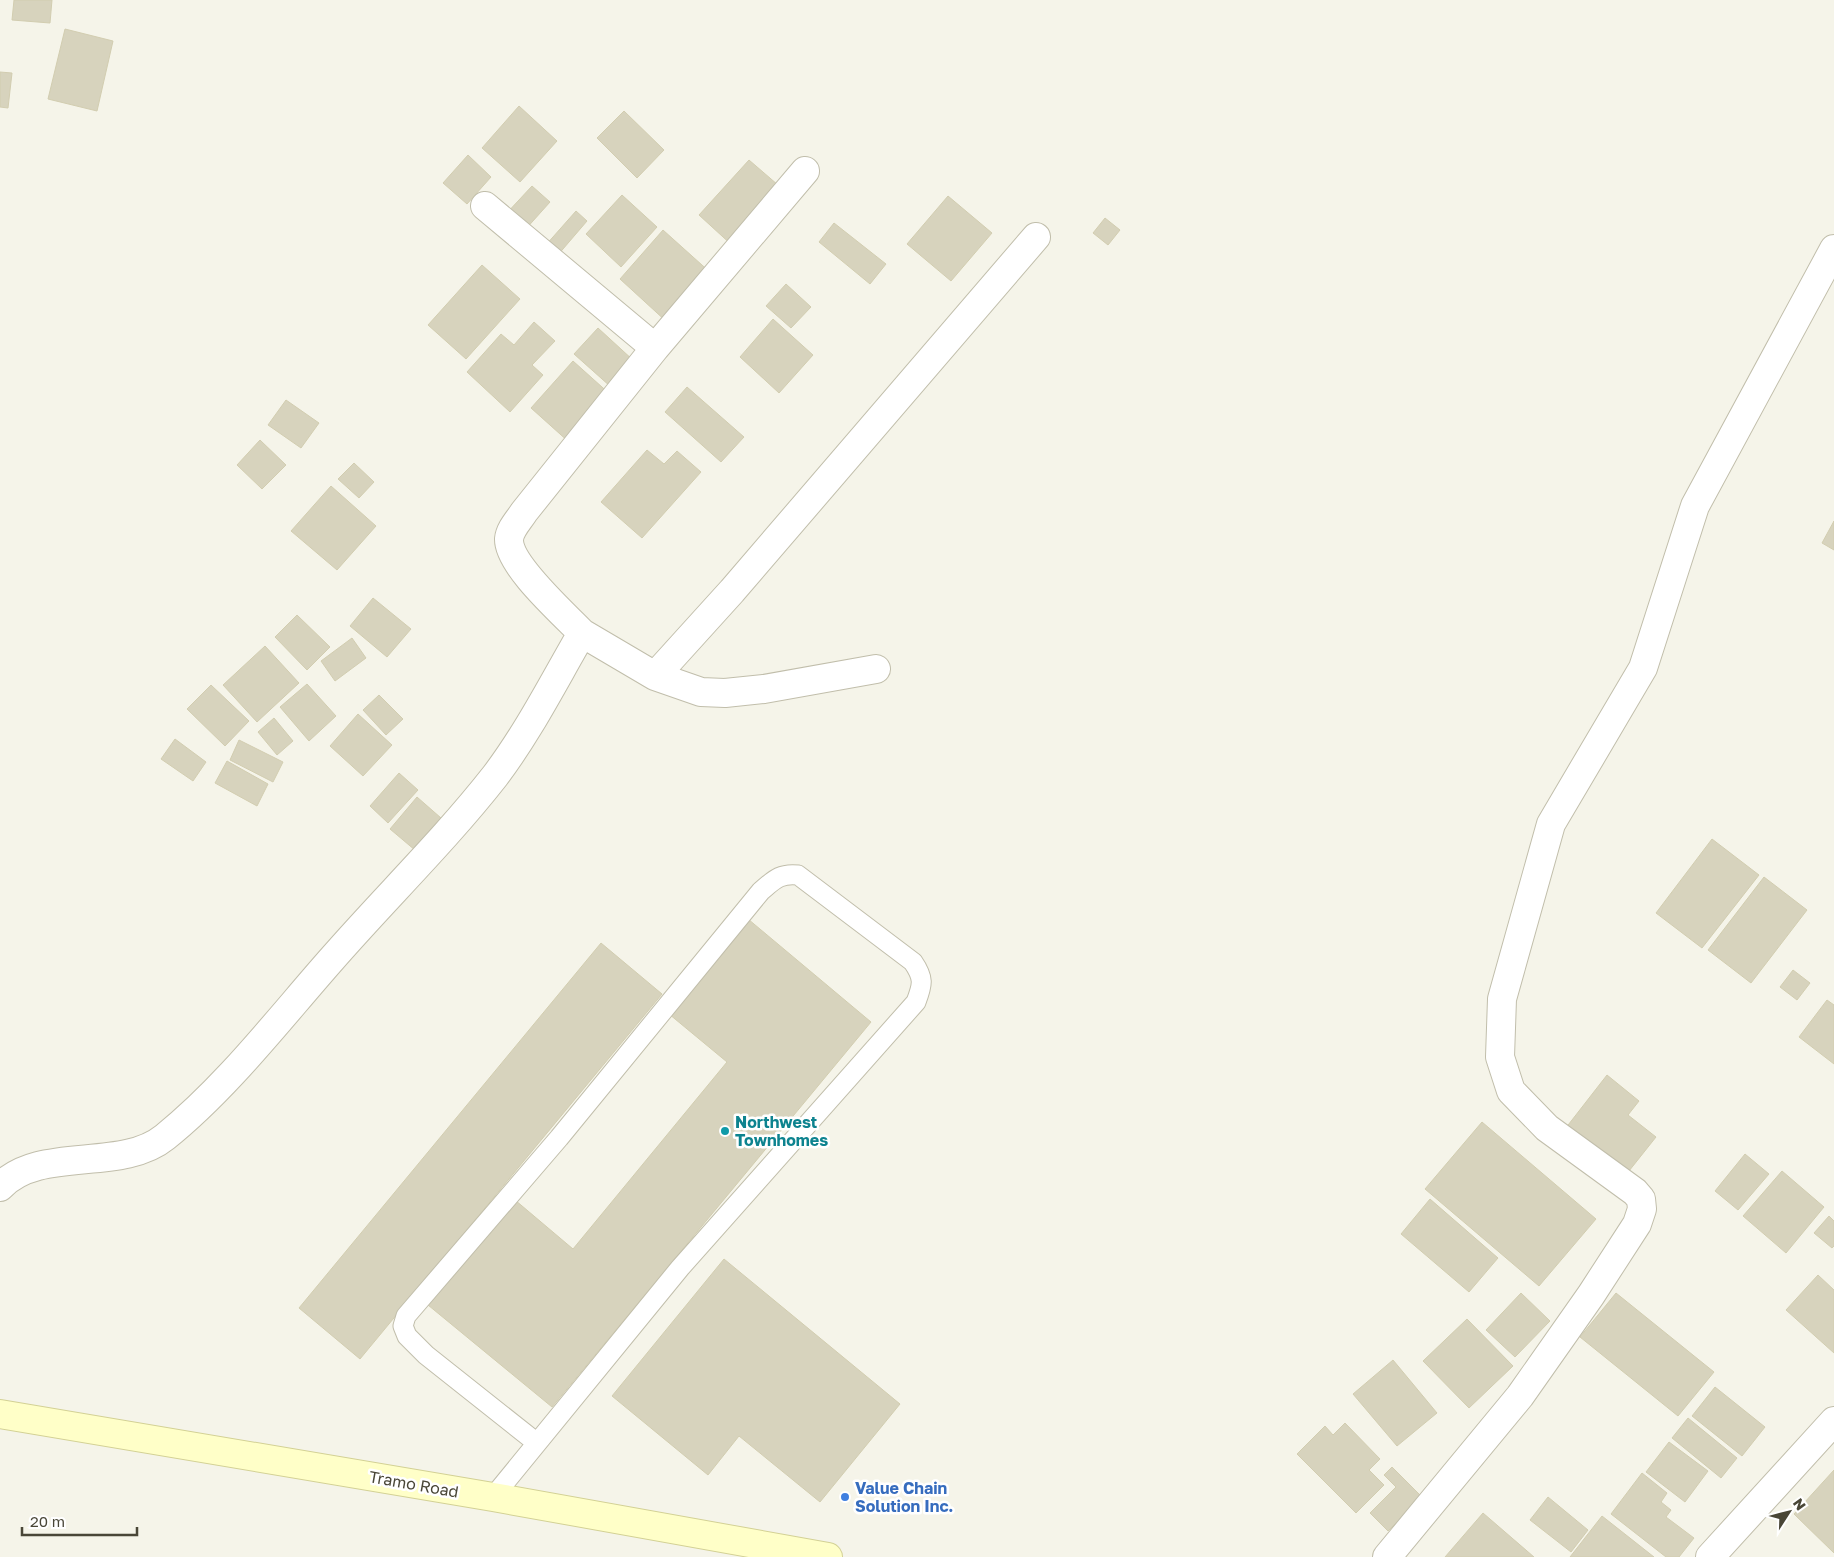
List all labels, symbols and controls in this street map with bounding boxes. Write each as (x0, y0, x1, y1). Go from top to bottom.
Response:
place label: Northwest Townhomes (735, 1112, 828, 1150)
marker: Northwest Townhomes (719, 1125, 731, 1137)
street label: Tramo Road (368, 1466, 460, 1502)
place label: Value Chain Solution Inc. (855, 1478, 953, 1516)
north arrow (1764, 1487, 1814, 1537)
marker: Value Chain Solution Inc. (839, 1491, 851, 1503)
text: N (1790, 1495, 1810, 1513)
scale bar (22, 1504, 138, 1536)
text: 20 m (30, 1512, 65, 1530)

